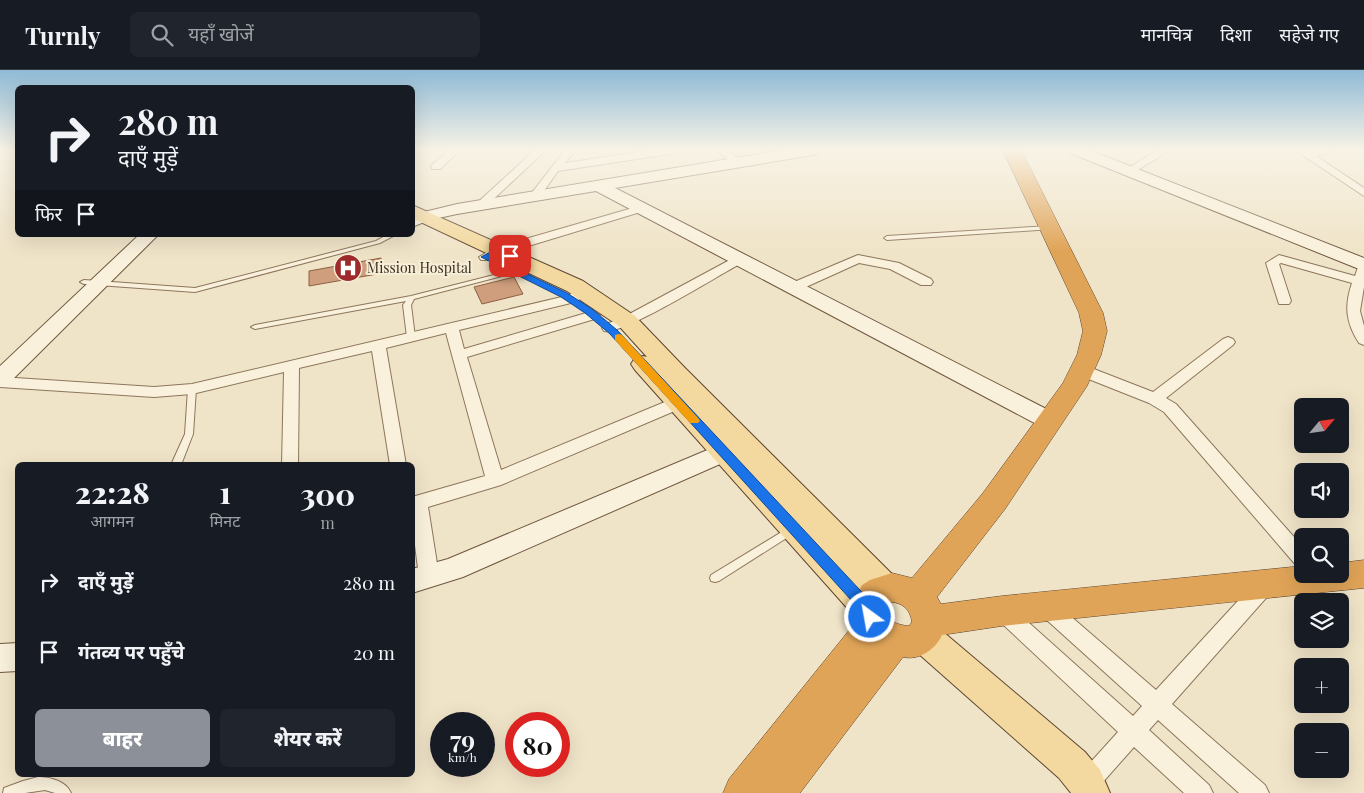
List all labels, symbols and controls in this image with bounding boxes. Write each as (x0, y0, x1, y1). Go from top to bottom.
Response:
search box (130, 12, 480, 57)
text: Turnly (25, 19, 100, 51)
text: यहाँ खोजें (188, 20, 254, 46)
icon: search (148, 21, 176, 49)
text: मानचित्र (1141, 22, 1192, 46)
text: दिशा (1220, 22, 1251, 46)
text: सहेजे गए (1279, 22, 1339, 46)
text: 280 m (118, 97, 218, 144)
icon: right (35, 105, 100, 170)
text: दाएँ मुड़ें (118, 142, 178, 172)
text: फिर (35, 200, 62, 226)
icon: arrive (72, 200, 100, 228)
pin (489, 235, 531, 277)
icon: arrive (496, 242, 524, 270)
hospital icon: Mission Hospital (333, 253, 363, 283)
place label: Mission Hospital (367, 258, 472, 277)
north arrow (1294, 398, 1349, 452)
map controls (1294, 398, 1349, 778)
button: sound (1294, 463, 1349, 518)
text: 22:28 (75, 472, 150, 512)
text: 1 (219, 472, 231, 512)
text: 300 (300, 474, 355, 514)
text: आगमन (90, 510, 134, 531)
text: मिनट (210, 510, 240, 531)
text: m (321, 512, 335, 533)
button: search (1294, 528, 1349, 583)
icon: right (35, 568, 63, 596)
text: दाएँ मुड़ें (78, 568, 133, 594)
text: 280 m (343, 569, 395, 595)
position arrow (843, 590, 895, 642)
button: layers (1294, 593, 1349, 648)
icon: arrive (35, 638, 63, 666)
text: गंतव्य पर पहुँचे (78, 638, 185, 664)
text: 20 m (353, 639, 395, 665)
button: + (1294, 658, 1349, 713)
button: बाहर (35, 709, 210, 767)
button: शेयर करें (220, 709, 395, 767)
speed limit sign: 80 (505, 712, 570, 777)
text: 79 (450, 722, 475, 755)
button: − (1294, 723, 1349, 778)
text: km/h (448, 749, 477, 765)

